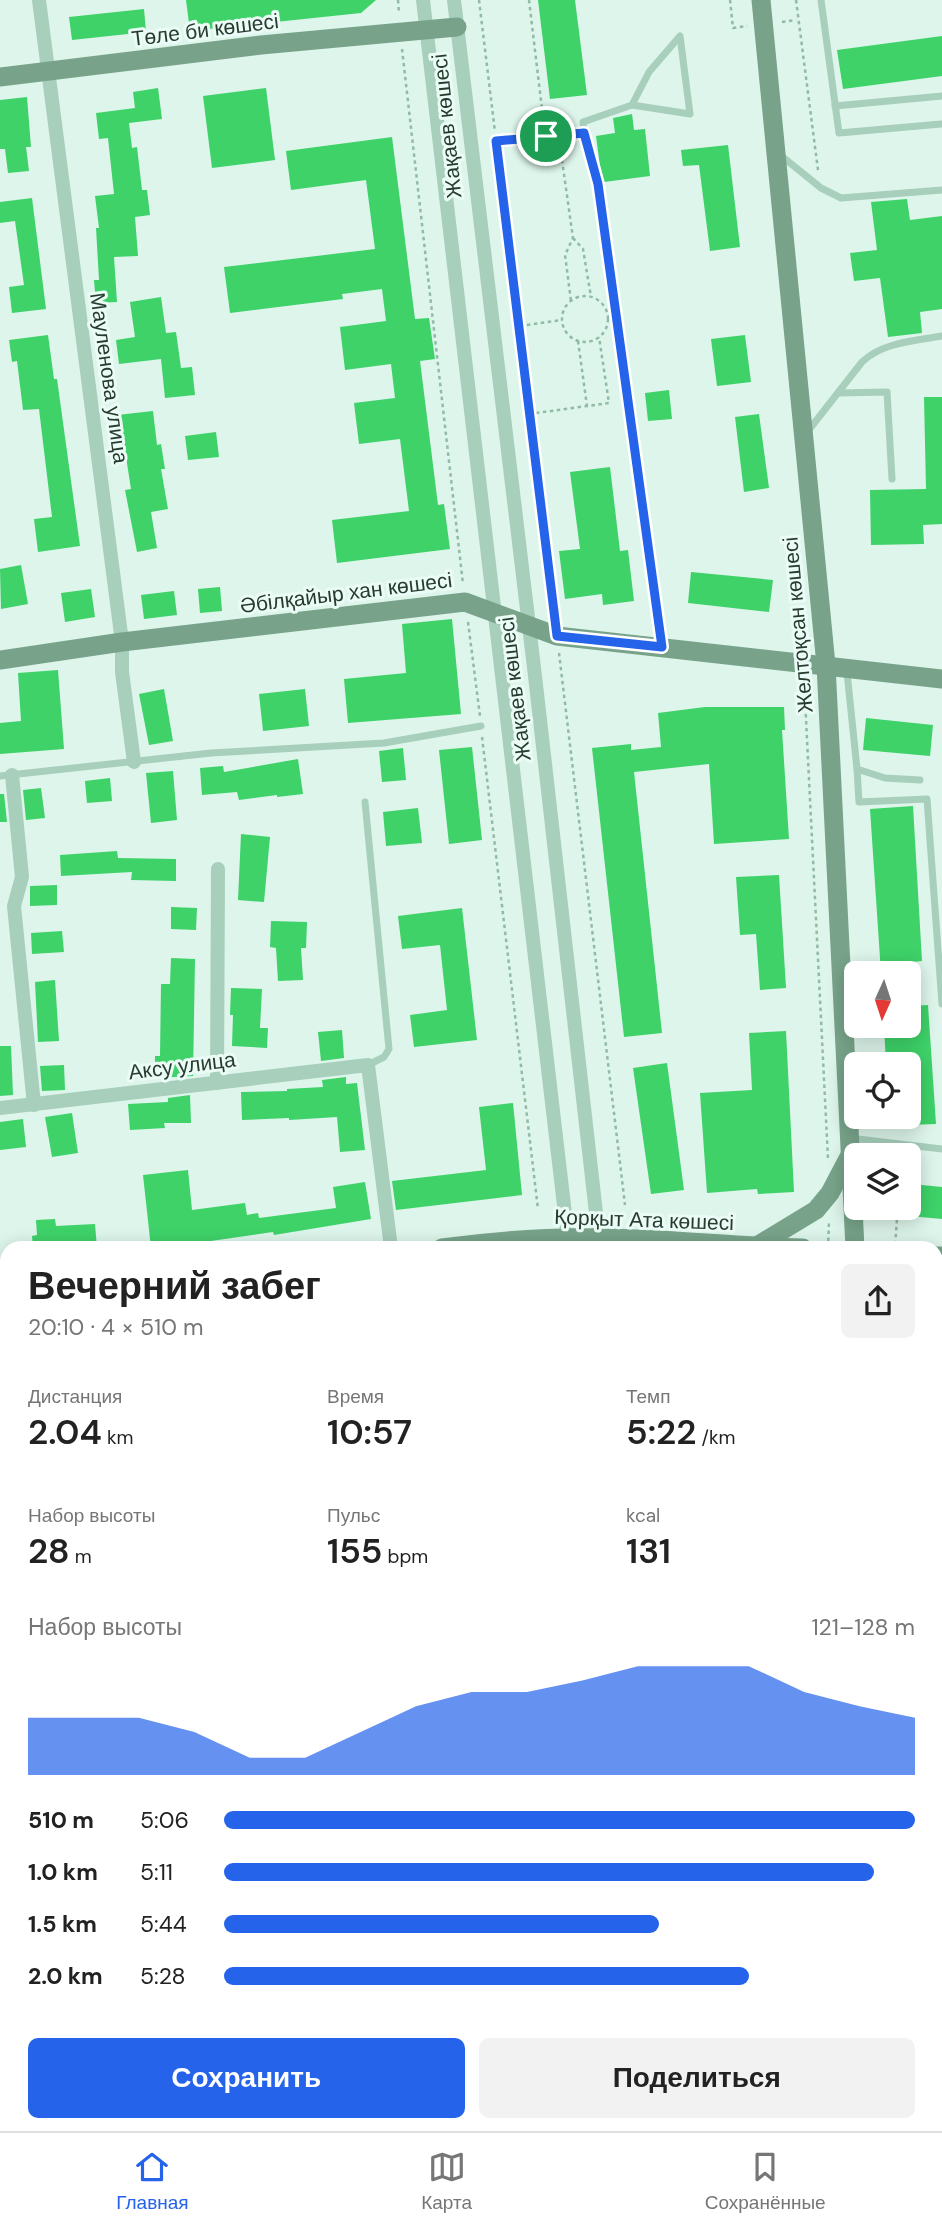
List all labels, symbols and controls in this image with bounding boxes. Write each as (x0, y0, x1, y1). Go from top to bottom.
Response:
street label: Төле би көшесі (130, 7, 280, 53)
street label: Жақаев көшесі (425, 52, 469, 200)
pin (516, 106, 576, 166)
icon: arrive (527, 117, 565, 155)
street label: Мауленова улица (83, 291, 135, 466)
street label: Желтоқсан көшесі (776, 536, 820, 714)
street label: Әбілқайыр хан көшесі (238, 566, 454, 620)
street label: Жақаев көшесі (492, 615, 538, 763)
north arrow (844, 961, 920, 1038)
map controls (844, 961, 921, 1220)
street label: Аксу улица (127, 1046, 237, 1086)
button: locate (844, 1052, 921, 1129)
button: layers (844, 1143, 921, 1220)
street label: Қорқыт Ата көшесі (554, 1203, 734, 1237)
text: Вечерний забег (28, 1261, 321, 1311)
button: share (841, 1264, 915, 1338)
text: 20:10 · 4 × 510 m (28, 1312, 204, 1342)
text: Дистанция (28, 1384, 122, 1409)
text: Время (327, 1384, 384, 1409)
text: Темп (626, 1384, 670, 1409)
text: 2.04 (28, 1409, 102, 1455)
text: 10:57 (327, 1409, 412, 1455)
text: 5:22 (626, 1409, 696, 1455)
text: km (102, 1425, 133, 1450)
text: /km (696, 1425, 735, 1450)
text: Набор высоты (28, 1503, 155, 1528)
text: Пульс (327, 1503, 380, 1528)
text: kcal (626, 1503, 660, 1528)
text: 28 (28, 1528, 70, 1574)
text: 155 (327, 1528, 382, 1574)
text: 131 (626, 1528, 671, 1574)
text: m (70, 1544, 92, 1569)
text: bpm (382, 1544, 428, 1569)
text: Набор высоты (28, 1612, 182, 1642)
text: 121–128 m (811, 1612, 915, 1642)
text: 510 m (28, 1805, 94, 1835)
text: 5:06 (140, 1805, 189, 1835)
text: 1.0 km (28, 1857, 98, 1887)
text: 5:11 (140, 1857, 173, 1887)
text: 1.5 km (28, 1909, 97, 1939)
text: 5:44 (140, 1909, 187, 1939)
text: 2.0 km (28, 1961, 103, 1991)
text: 5:28 (140, 1961, 186, 1991)
button: Сохранить (28, 2038, 465, 2118)
button: Поделиться (479, 2038, 915, 2118)
tab: Главная (116, 2148, 189, 2215)
tab: Карта (421, 2148, 472, 2215)
tab: Сохранённые (705, 2148, 826, 2215)

